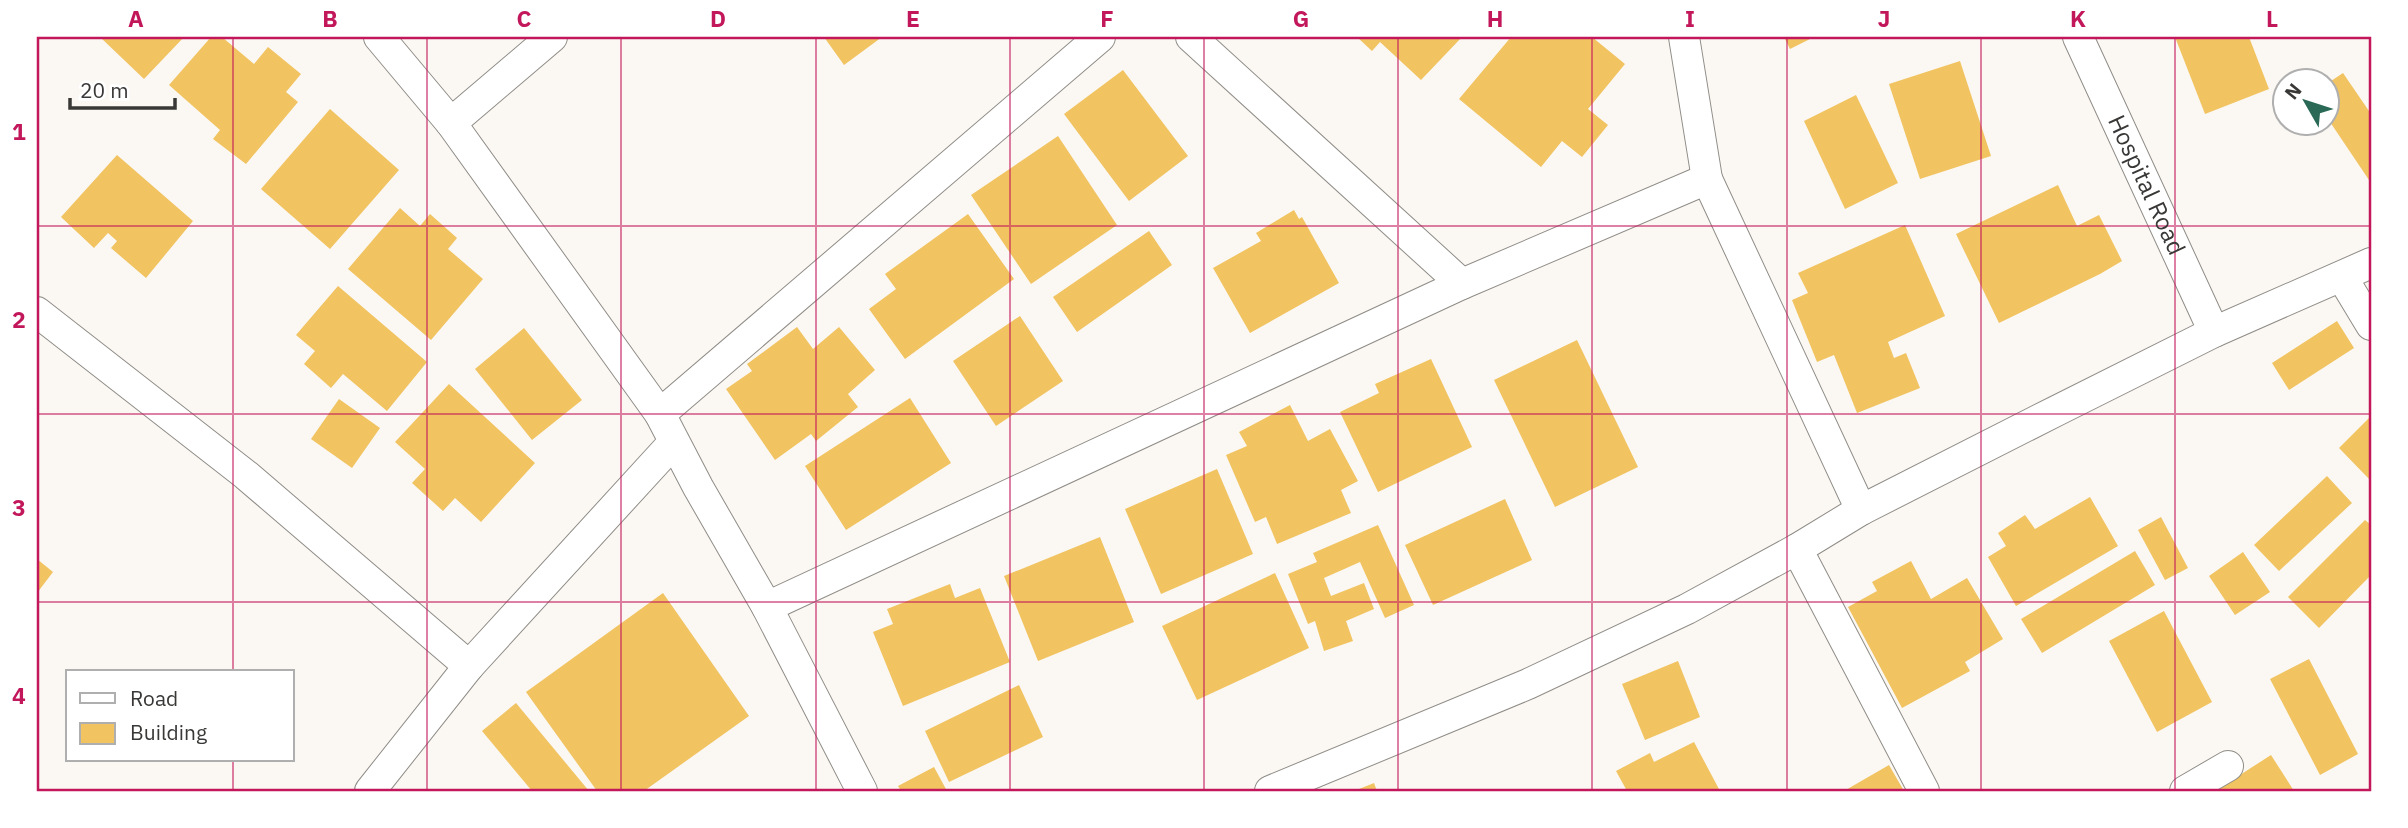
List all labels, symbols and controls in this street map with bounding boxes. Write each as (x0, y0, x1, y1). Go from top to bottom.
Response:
text: A (128, 3, 144, 33)
text: B (322, 3, 338, 33)
text: C (517, 3, 532, 33)
text: D (710, 3, 726, 33)
text: E (906, 3, 920, 33)
text: F (1100, 3, 1114, 33)
text: G (1293, 3, 1309, 33)
text: H (1487, 3, 1503, 33)
text: I (1685, 3, 1695, 33)
text: J (1878, 3, 1890, 33)
text: K (2070, 3, 2086, 33)
text: L (2266, 3, 2278, 33)
scale bar (70, 66, 175, 110)
north arrow (2272, 66, 2342, 136)
text: 20 m (80, 76, 129, 104)
text: N (2279, 78, 2306, 104)
street label: Hospital Road (2101, 109, 2193, 260)
text: 1 (12, 116, 26, 146)
text: 2 (12, 304, 26, 334)
text: 3 (12, 492, 26, 522)
legend (66, 670, 294, 762)
text: 4 (12, 680, 26, 710)
text: Road (130, 684, 178, 712)
text: Building (130, 718, 207, 746)

